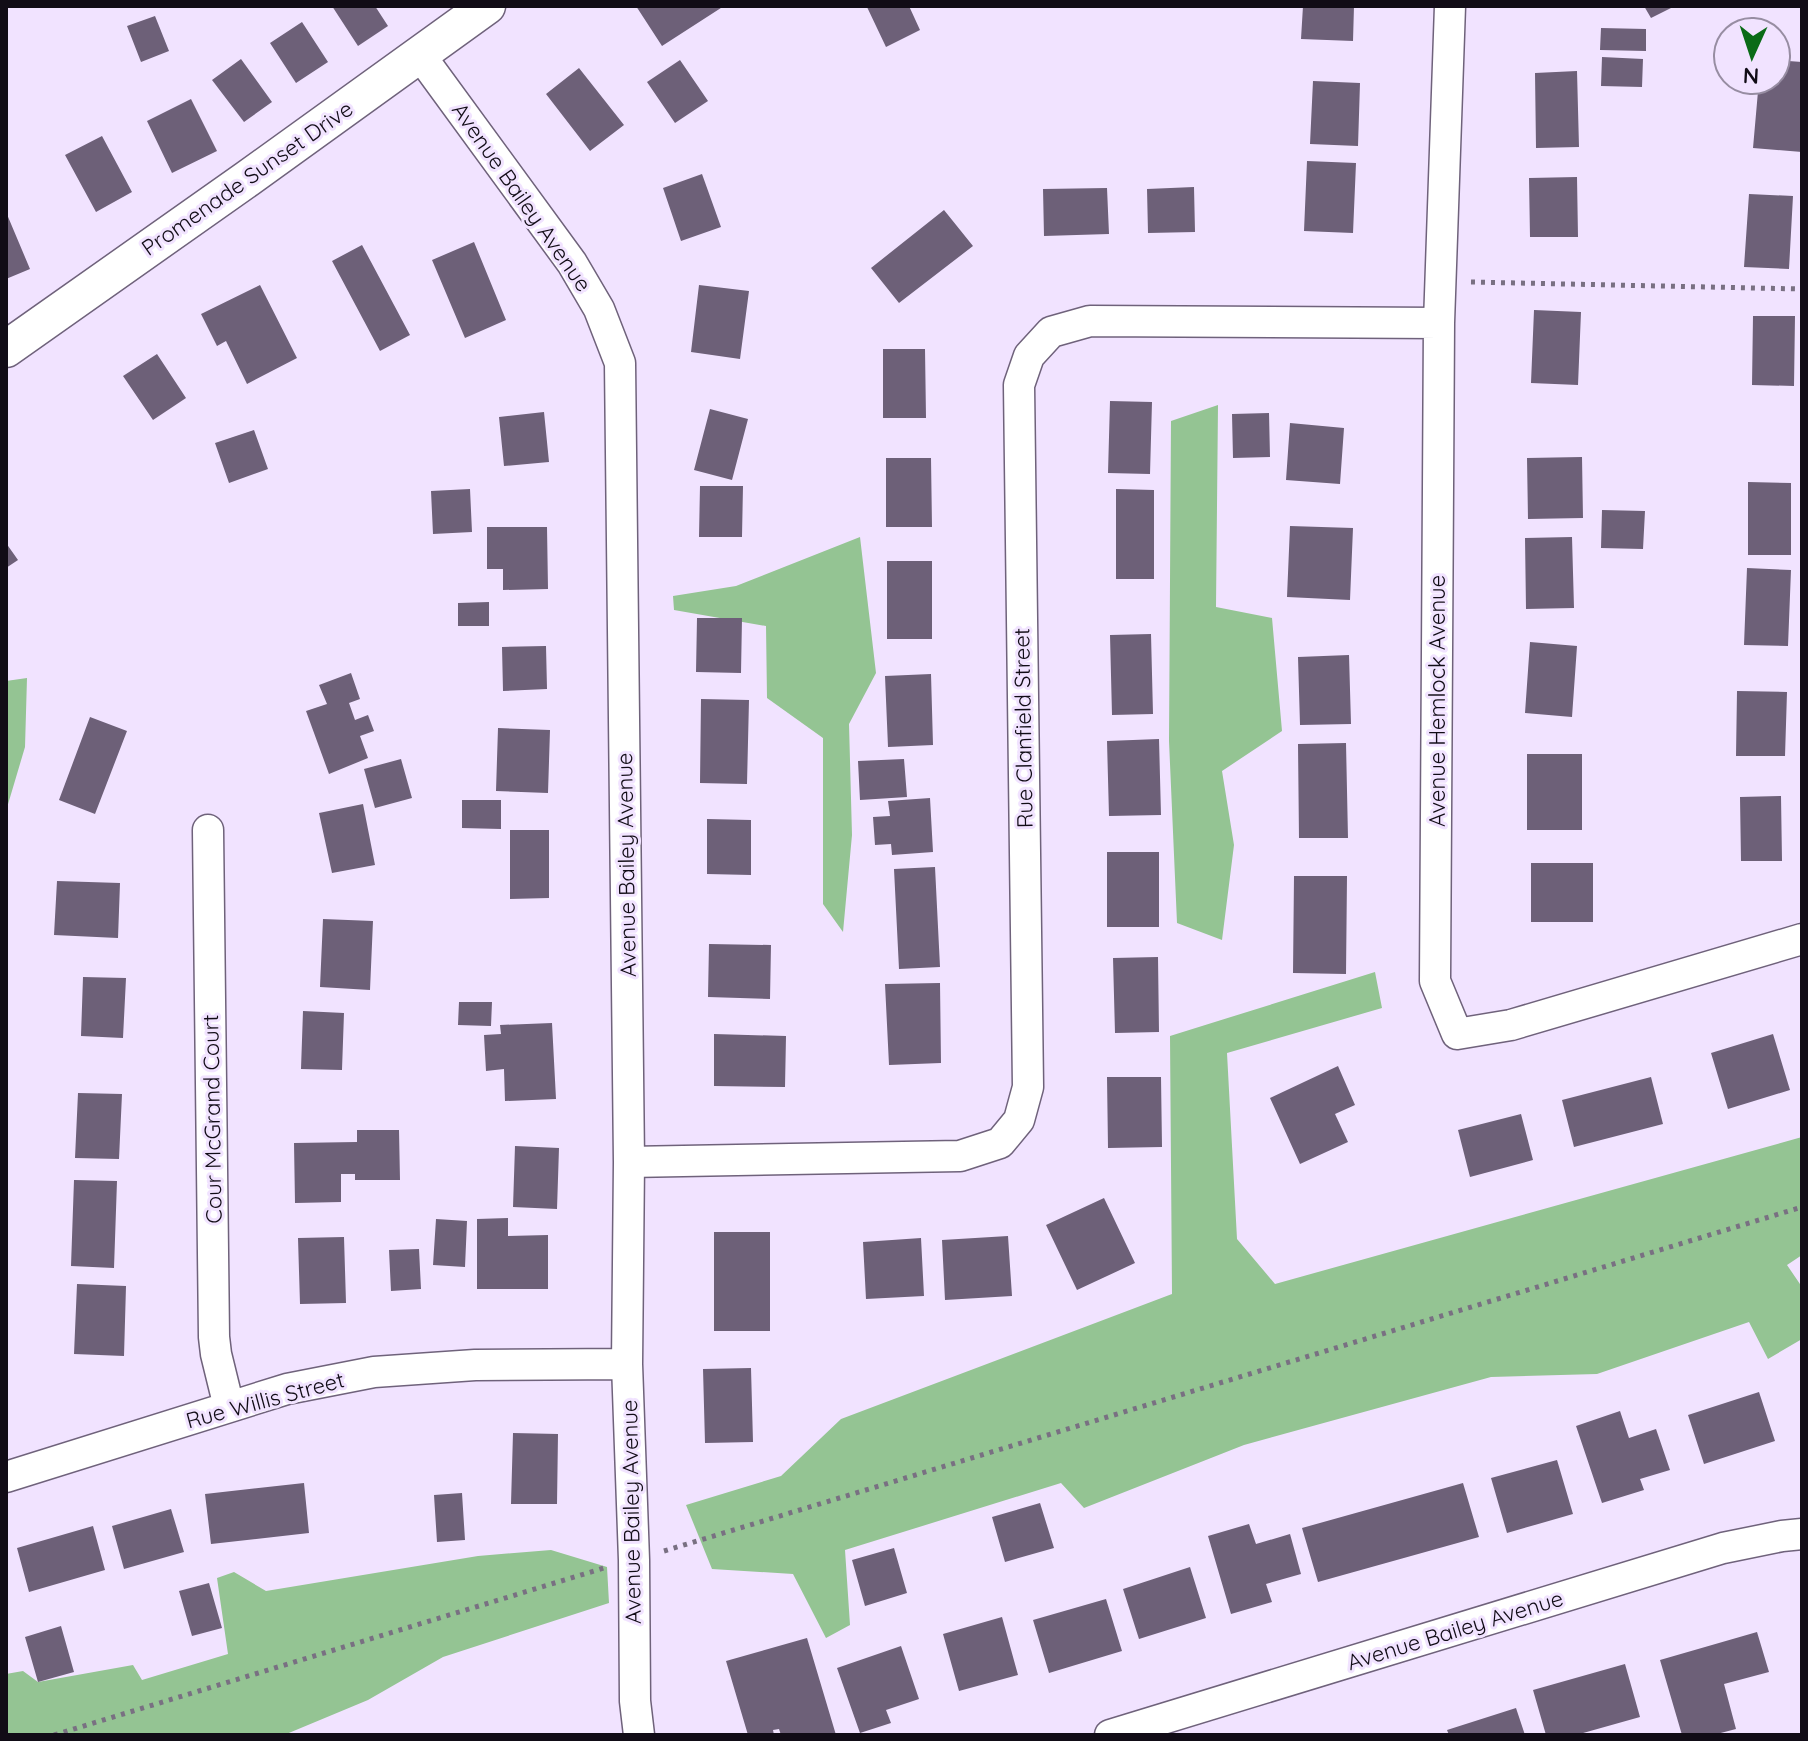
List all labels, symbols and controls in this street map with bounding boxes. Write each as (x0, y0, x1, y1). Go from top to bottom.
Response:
north arrow (1712, 16, 1792, 96)
text: N (1742, 62, 1760, 90)
street label: Promenade Sunset Drive (136, 94, 358, 262)
street label: Avenue Bailey Avenue (446, 97, 598, 297)
street label: Avenue Hemlock Avenue (1423, 575, 1451, 827)
street label: Rue Clanfield Street (1007, 628, 1039, 828)
street label: Avenue Bailey Avenue (610, 753, 642, 977)
street label: Cour McGrand Court (196, 1014, 228, 1224)
street label: Rue Willis Street (183, 1365, 347, 1435)
street label: Avenue Bailey Avenue (615, 1400, 647, 1624)
street label: Avenue Bailey Avenue (1344, 1584, 1566, 1676)

